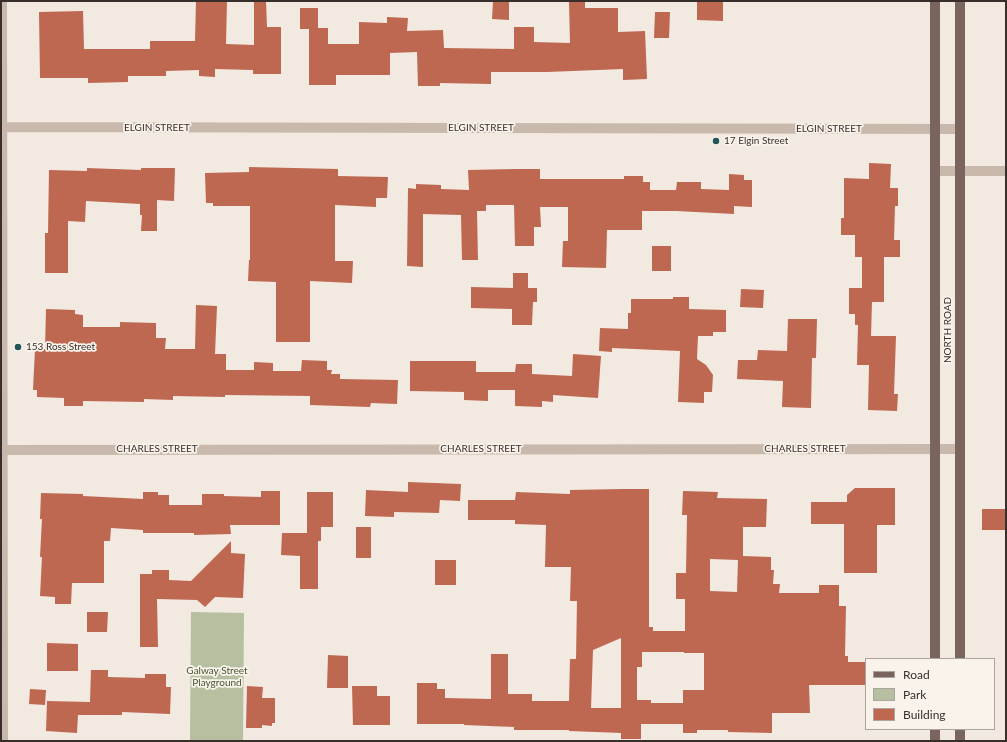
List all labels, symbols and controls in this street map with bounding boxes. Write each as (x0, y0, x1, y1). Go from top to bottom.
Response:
street label: ELGIN STREET (124, 122, 190, 134)
street label: ELGIN STREET (448, 122, 514, 134)
street label: ELGIN STREET (796, 123, 862, 135)
place label: 17 Elgin Street (724, 135, 788, 147)
marker: 17 Elgin Street (711, 136, 721, 146)
street label: NORTH ROAD (942, 297, 954, 363)
place label: 153 Ross Street (26, 341, 95, 353)
marker: 153 Ross Street (13, 342, 23, 352)
street label: CHARLES STREET (116, 443, 198, 455)
street label: CHARLES STREET (440, 443, 522, 455)
street label: CHARLES STREET (764, 443, 846, 455)
legend (865, 658, 995, 730)
park label: Galway Street Playground (186, 665, 248, 688)
text: Road (903, 667, 930, 682)
text: Park (903, 687, 926, 702)
text: Building (903, 707, 946, 722)

